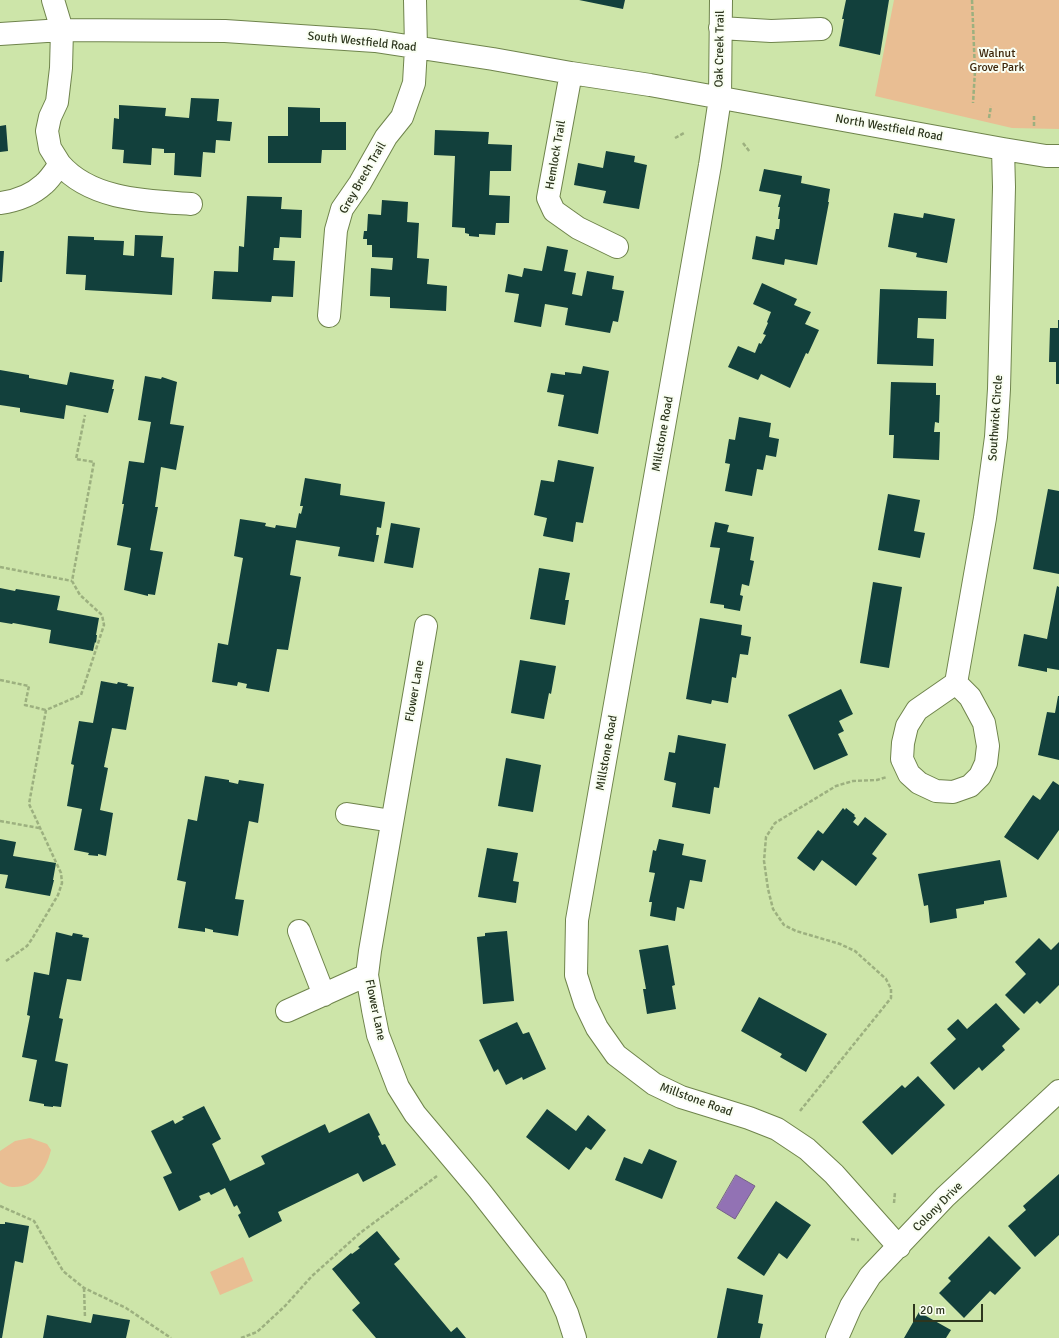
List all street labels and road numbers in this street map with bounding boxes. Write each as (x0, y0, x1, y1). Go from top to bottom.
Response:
street label: Oak Creek Trail (712, 10, 728, 88)
street label: South Westfield Road (307, 29, 417, 55)
street label: North Westfield Road (834, 111, 944, 145)
street label: Hemlock Trail (543, 119, 569, 191)
street label: Grey Brech Trail (337, 139, 389, 217)
street label: Southwick Circle (986, 375, 1006, 461)
street label: Millstone Road (649, 395, 677, 473)
street label: Flower Lane (403, 659, 427, 723)
street label: Millstone Road (593, 714, 621, 792)
street label: Flower Lane (361, 978, 389, 1042)
street label: Millstone Road (658, 1080, 734, 1120)
street label: Colony Drive (910, 1179, 966, 1235)

